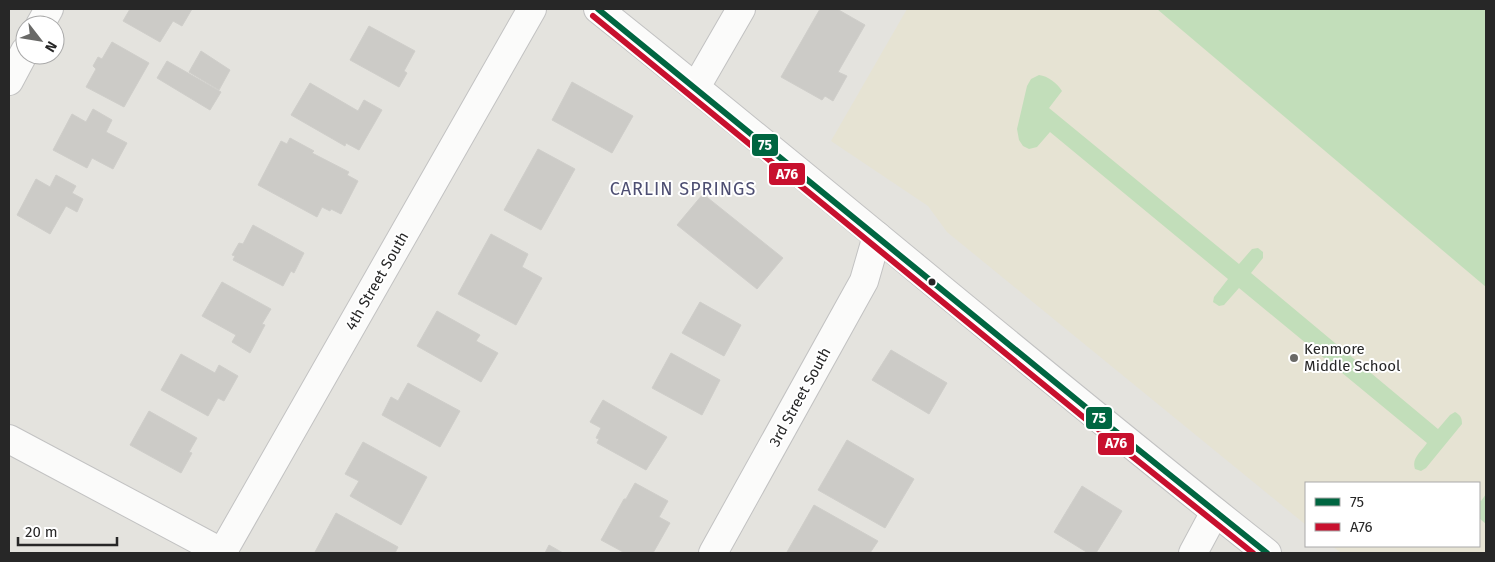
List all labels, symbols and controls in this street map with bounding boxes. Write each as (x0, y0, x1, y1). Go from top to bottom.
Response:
north arrow (15, 15, 65, 65)
text: N (41, 38, 60, 55)
line badge: 75 (751, 133, 779, 157)
text: 75 (758, 137, 772, 154)
line badge: A76 (768, 162, 806, 186)
text: A76 (775, 166, 798, 183)
district label: CARLIN SPRINGS (610, 178, 756, 200)
street label: 4th Street South (342, 229, 412, 333)
unlabelled marker (927, 277, 937, 287)
place label: Kenmore Middle School (1304, 340, 1401, 375)
street label: 3rd Street South (765, 344, 835, 450)
marker: Kenmore Middle School (1288, 352, 1300, 364)
line badge: 75 (1085, 406, 1113, 430)
text: 75 (1092, 410, 1106, 427)
line badge: A76 (1097, 432, 1135, 456)
text: A76 (1104, 435, 1127, 452)
legend (1305, 482, 1480, 547)
text: 75 (1350, 493, 1364, 511)
scale bar (18, 514, 116, 546)
text: A76 (1350, 518, 1373, 536)
text: 20 m (25, 523, 58, 541)

